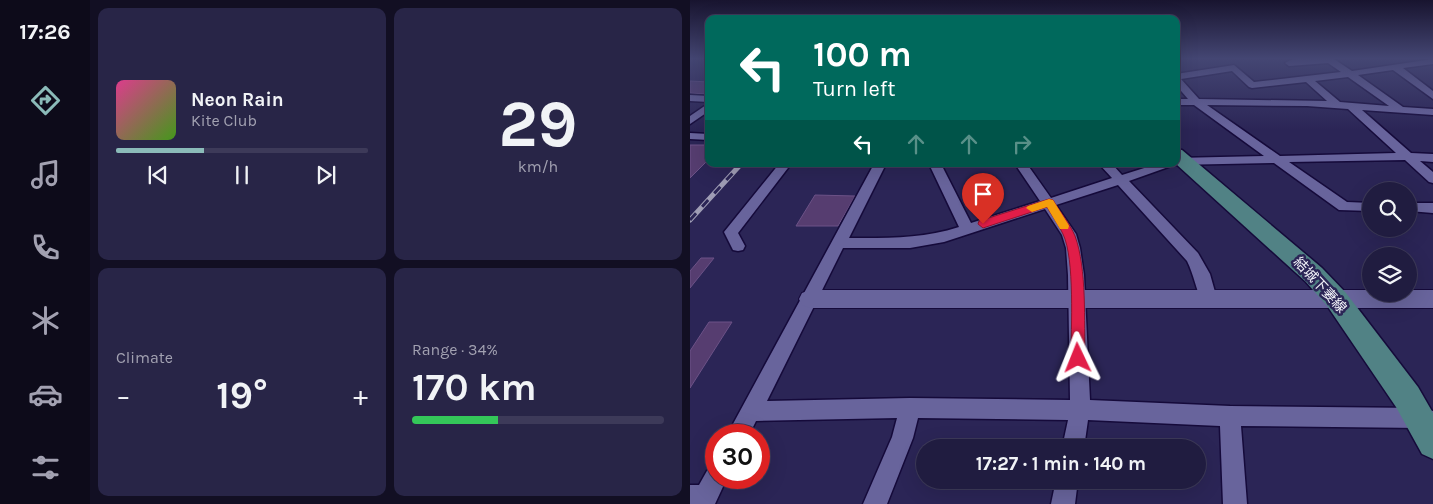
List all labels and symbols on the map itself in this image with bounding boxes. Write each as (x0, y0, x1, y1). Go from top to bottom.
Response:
pin (962, 173, 1004, 224)
street label: 結城下妻線 (1290, 254, 1350, 316)
position arrow (1051, 331, 1103, 383)
speed limit sign: 30 (705, 424, 770, 489)

